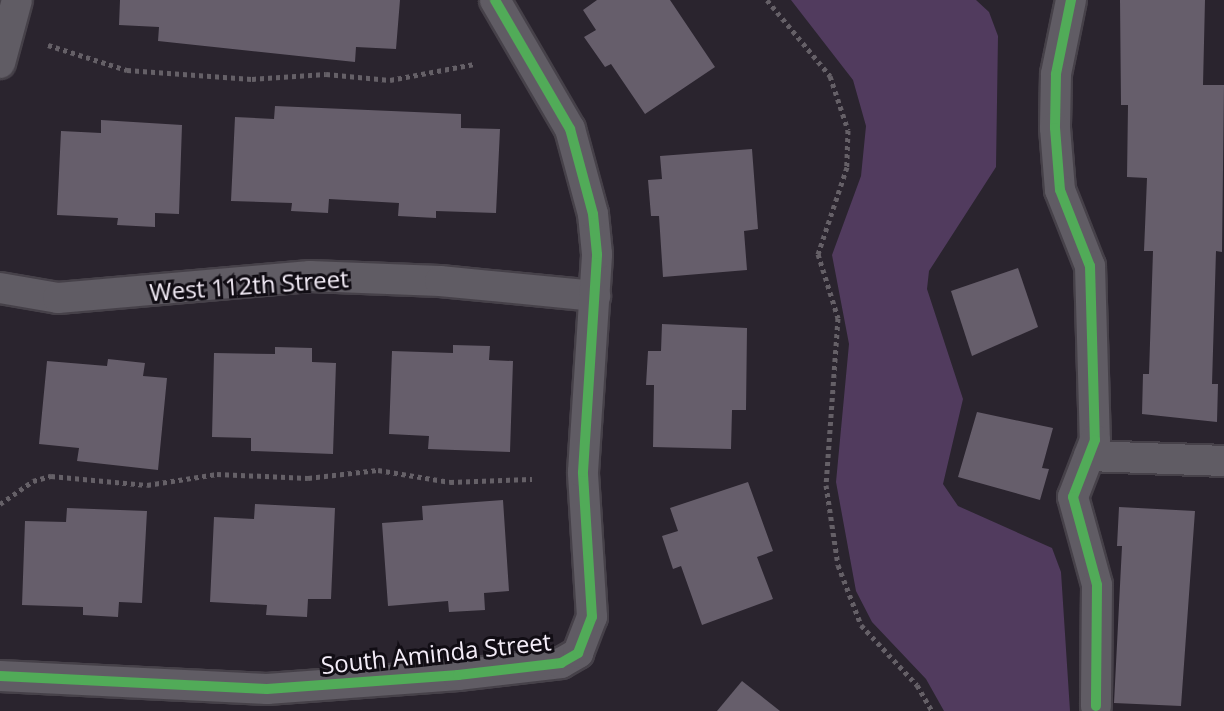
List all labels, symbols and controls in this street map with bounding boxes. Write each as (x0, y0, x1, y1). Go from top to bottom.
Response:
street label: West 112th Street (148, 264, 350, 306)
street label: South Aminda Street (319, 627, 553, 679)

